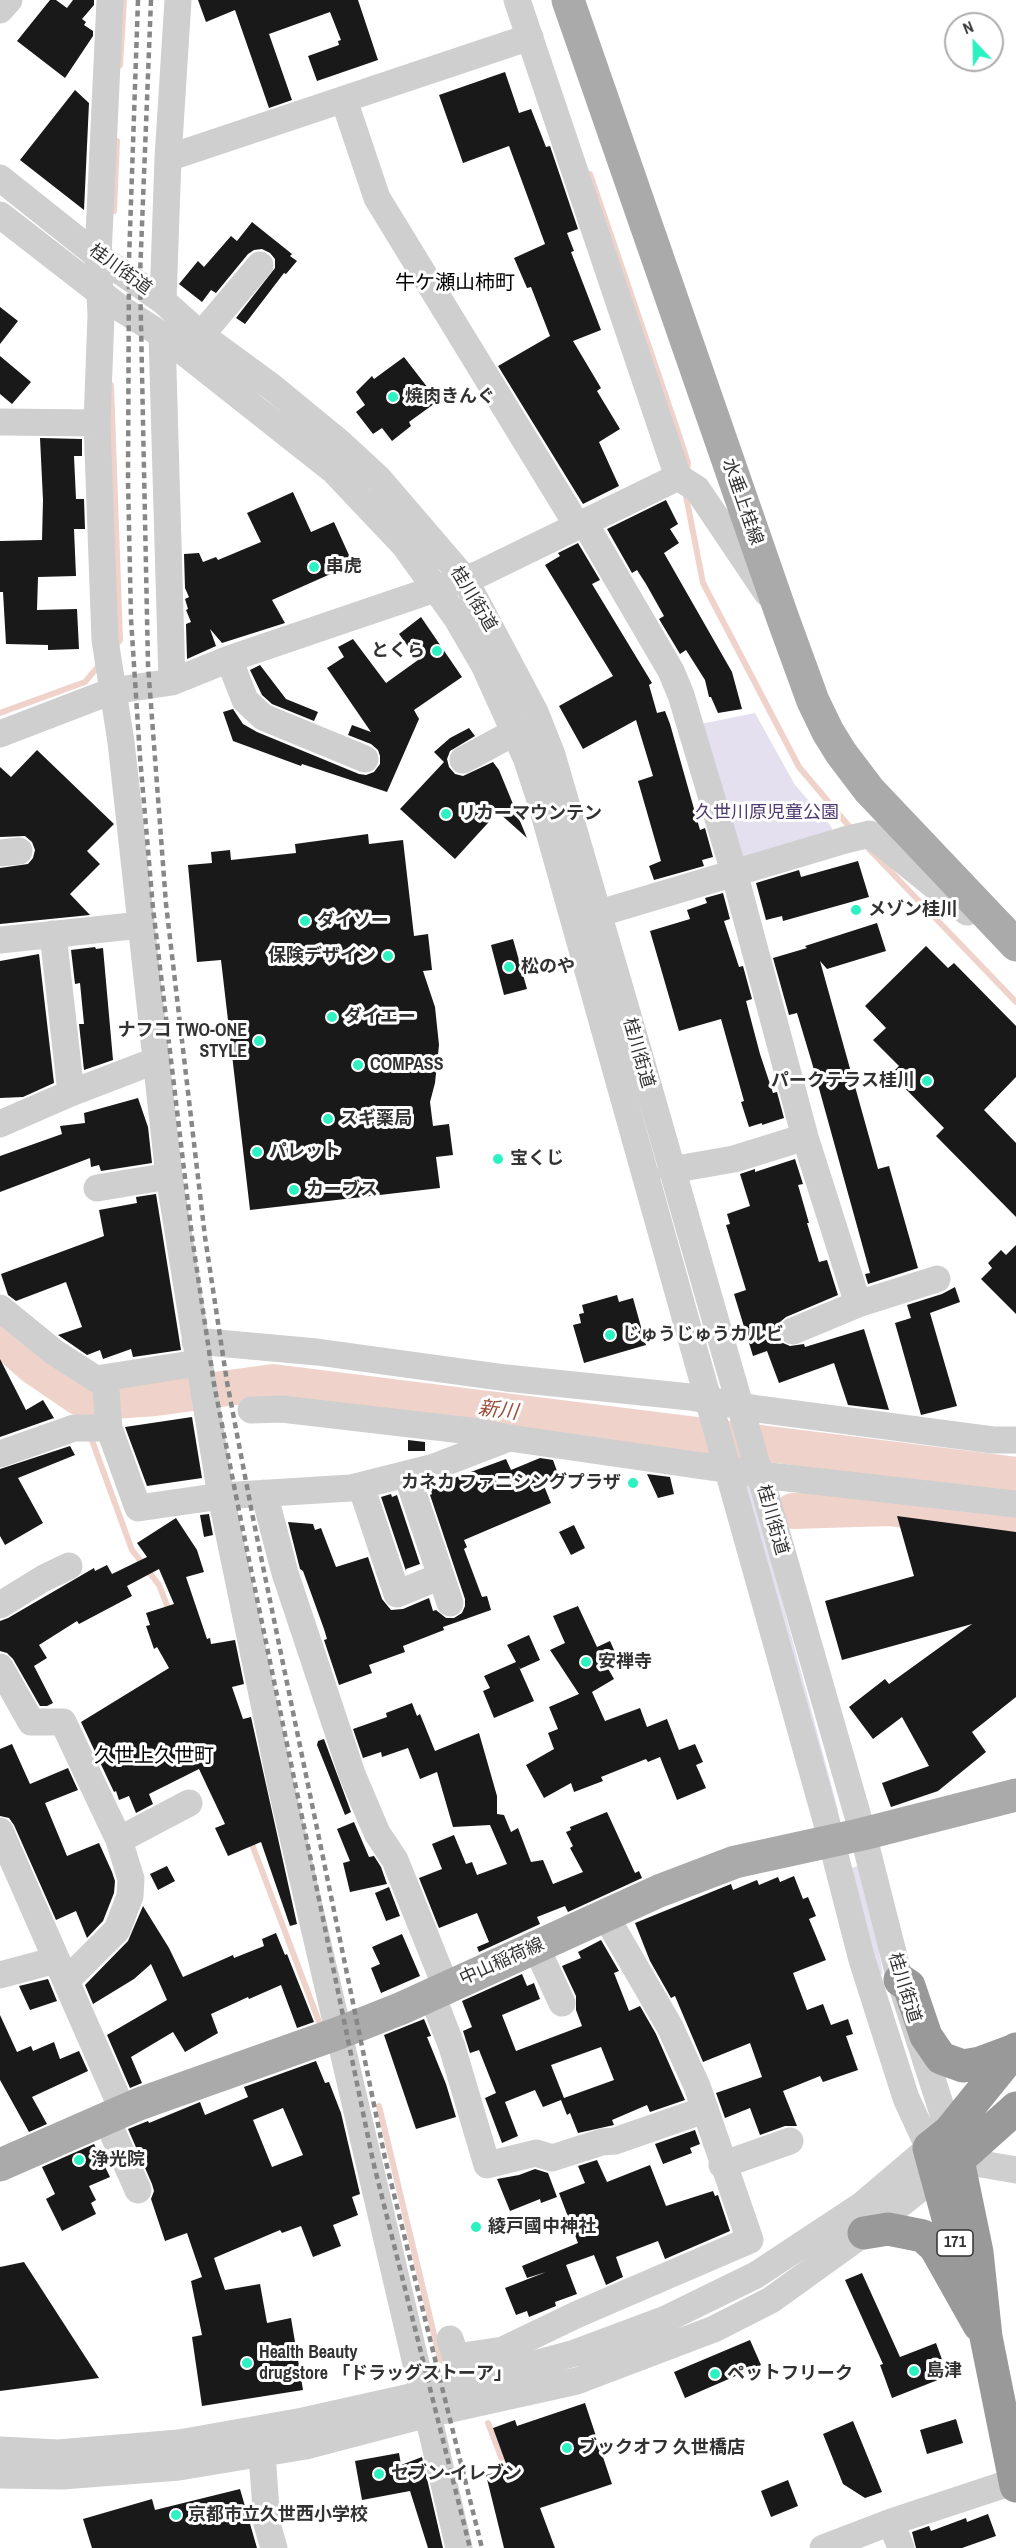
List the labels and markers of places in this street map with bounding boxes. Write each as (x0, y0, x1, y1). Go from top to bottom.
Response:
place label: 焼肉きんぐ (405, 386, 495, 408)
marker: 焼肉きんぐ (386, 390, 400, 404)
place label: 串虎 (326, 556, 362, 578)
marker: 串虎 (307, 560, 321, 574)
place label: とくら (371, 640, 425, 662)
marker: とくら (430, 644, 444, 658)
place label: リカーマウンテン (458, 803, 602, 825)
marker: リカーマウンテン (439, 807, 453, 821)
place label: メゾン桂川 (868, 899, 958, 921)
marker: メゾン桂川 (849, 903, 863, 917)
place label: ダイソー (317, 910, 389, 932)
marker: ダイソー (298, 914, 312, 928)
place label: 保険デザイン (268, 945, 376, 967)
marker: 保険デザイン (381, 949, 395, 963)
place label: 松のや (521, 956, 575, 978)
marker: 松のや (502, 960, 516, 974)
place label: ダイエー (344, 1006, 416, 1028)
marker: ダイエー (325, 1010, 339, 1024)
place label: ナフコ TWO-ONE STYLE (118, 1020, 247, 1062)
marker: ナフコ TWO-ONE STYLE (252, 1034, 266, 1048)
place label: COMPASS (370, 1054, 444, 1076)
marker: COMPASS (351, 1058, 365, 1072)
place label: パークテラス桂川 (771, 1070, 915, 1092)
marker: パークテラス桂川 (920, 1074, 934, 1088)
place label: スギ薬局 (340, 1108, 412, 1130)
marker: スギ薬局 (321, 1112, 335, 1126)
place label: パレット (269, 1141, 341, 1163)
marker: パレット (250, 1145, 264, 1159)
place label: 宝くじ (510, 1148, 564, 1170)
marker: 宝くじ (491, 1152, 505, 1166)
place label: カーブス (306, 1179, 378, 1201)
marker: カーブス (287, 1183, 301, 1197)
place label: じゅうじゅうカルビ (622, 1324, 784, 1346)
marker: じゅうじゅうカルビ (603, 1328, 617, 1342)
place label: カネカ ファニシングプラザ (401, 1472, 621, 1494)
marker: カネカ ファニシングプラザ (626, 1476, 640, 1490)
place label: 安禅寺 (598, 1651, 652, 1673)
marker: 安禅寺 (579, 1655, 593, 1669)
place label: 浄光院 (91, 2149, 145, 2171)
marker: 浄光院 (72, 2153, 86, 2167)
place label: 綾戸國中神社 (488, 2216, 596, 2238)
marker: 綾戸國中神社 (469, 2220, 483, 2234)
place label: Health Beauty drugstore 「ドラッグストーア」 (259, 2342, 512, 2384)
marker: Health Beauty drugstore 「ドラッグストーア」 (240, 2356, 254, 2370)
place label: 島津 (926, 2360, 962, 2382)
place label: ペットフリーク (727, 2363, 853, 2385)
marker: 島津 (907, 2364, 921, 2378)
marker: ペットフリーク (708, 2367, 722, 2381)
place label: ブックオフ 久世橋店 (579, 2437, 745, 2459)
marker: ブックオフ 久世橋店 (560, 2441, 574, 2455)
place label: セブン-イレブン (391, 2463, 522, 2485)
marker: セブン-イレブン (372, 2467, 386, 2481)
place label: 京都市立久世西小学校 (188, 2504, 368, 2526)
marker: 京都市立久世西小学校 (169, 2508, 183, 2522)

